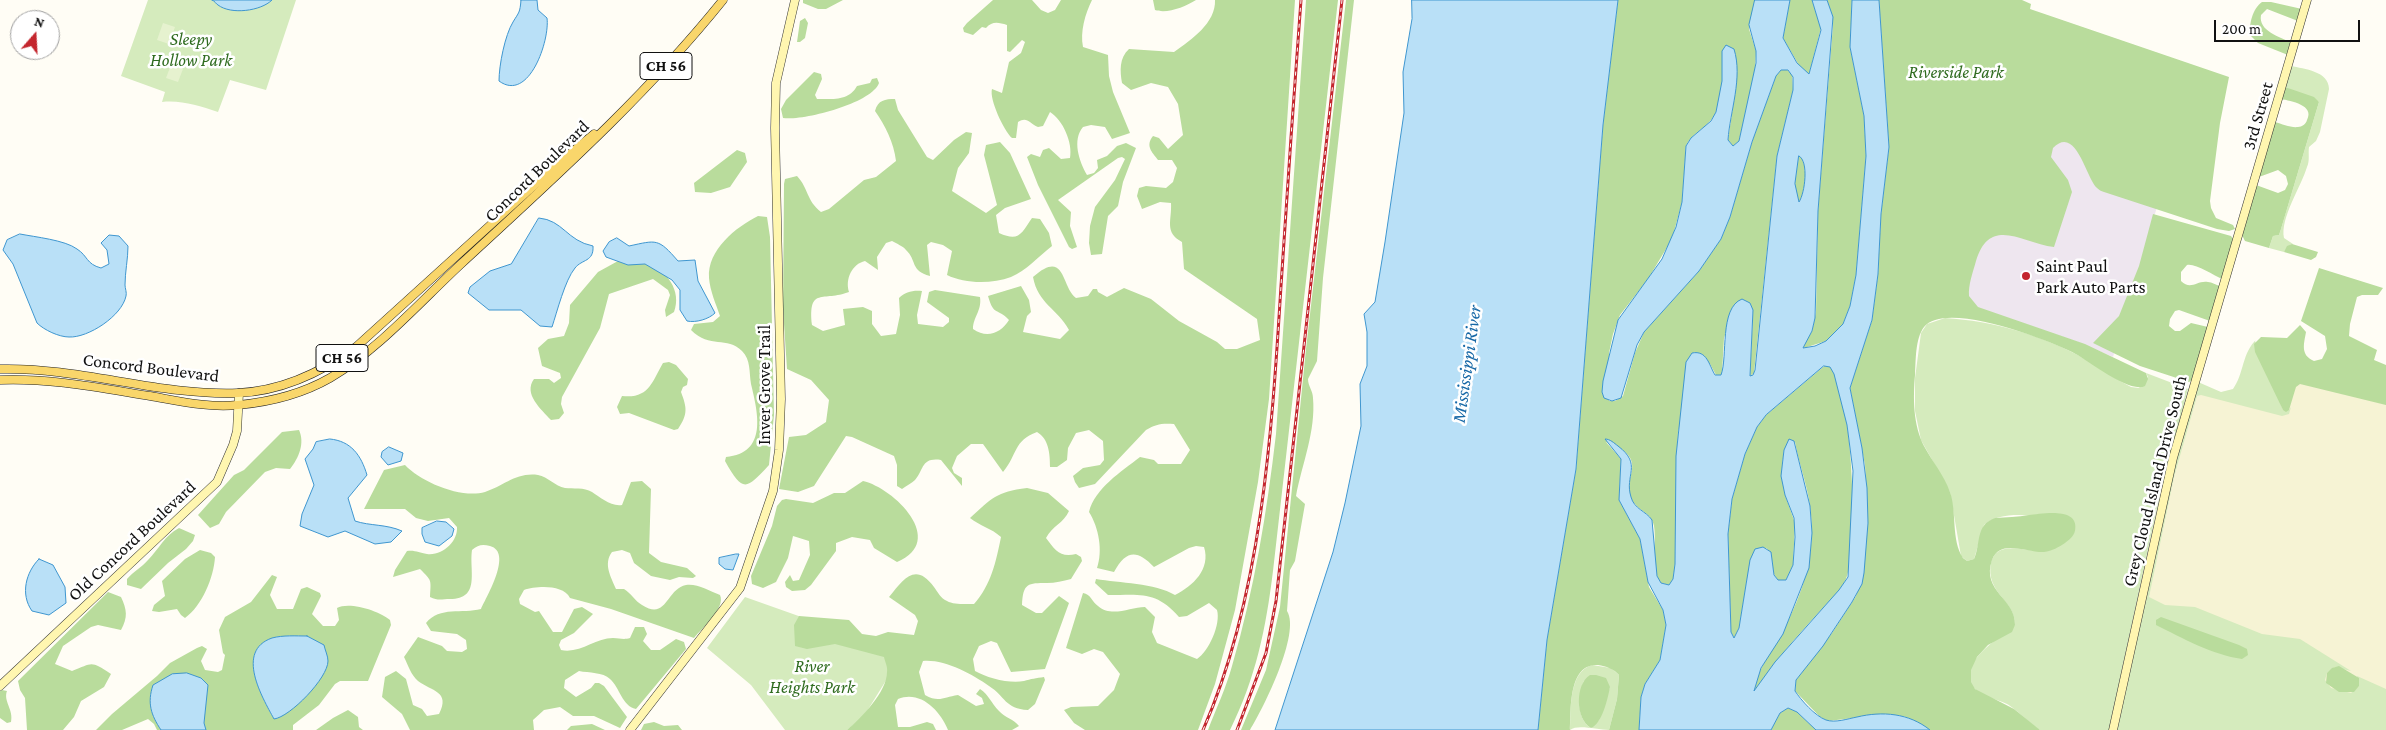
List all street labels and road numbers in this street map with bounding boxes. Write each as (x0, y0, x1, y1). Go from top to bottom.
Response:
road number: CH 56 (640, 52, 692, 80)
street label: 3rd Street (2238, 80, 2278, 152)
street label: Concord Boulevard (480, 116, 594, 226)
street label: Inver Grove Trail (753, 325, 775, 445)
road number: CH 56 (316, 344, 368, 372)
street label: Concord Boulevard (82, 349, 220, 387)
street label: Grey Cloud Island Drive South (2118, 373, 2192, 589)
street label: Old Concord Boulevard (64, 476, 200, 606)

